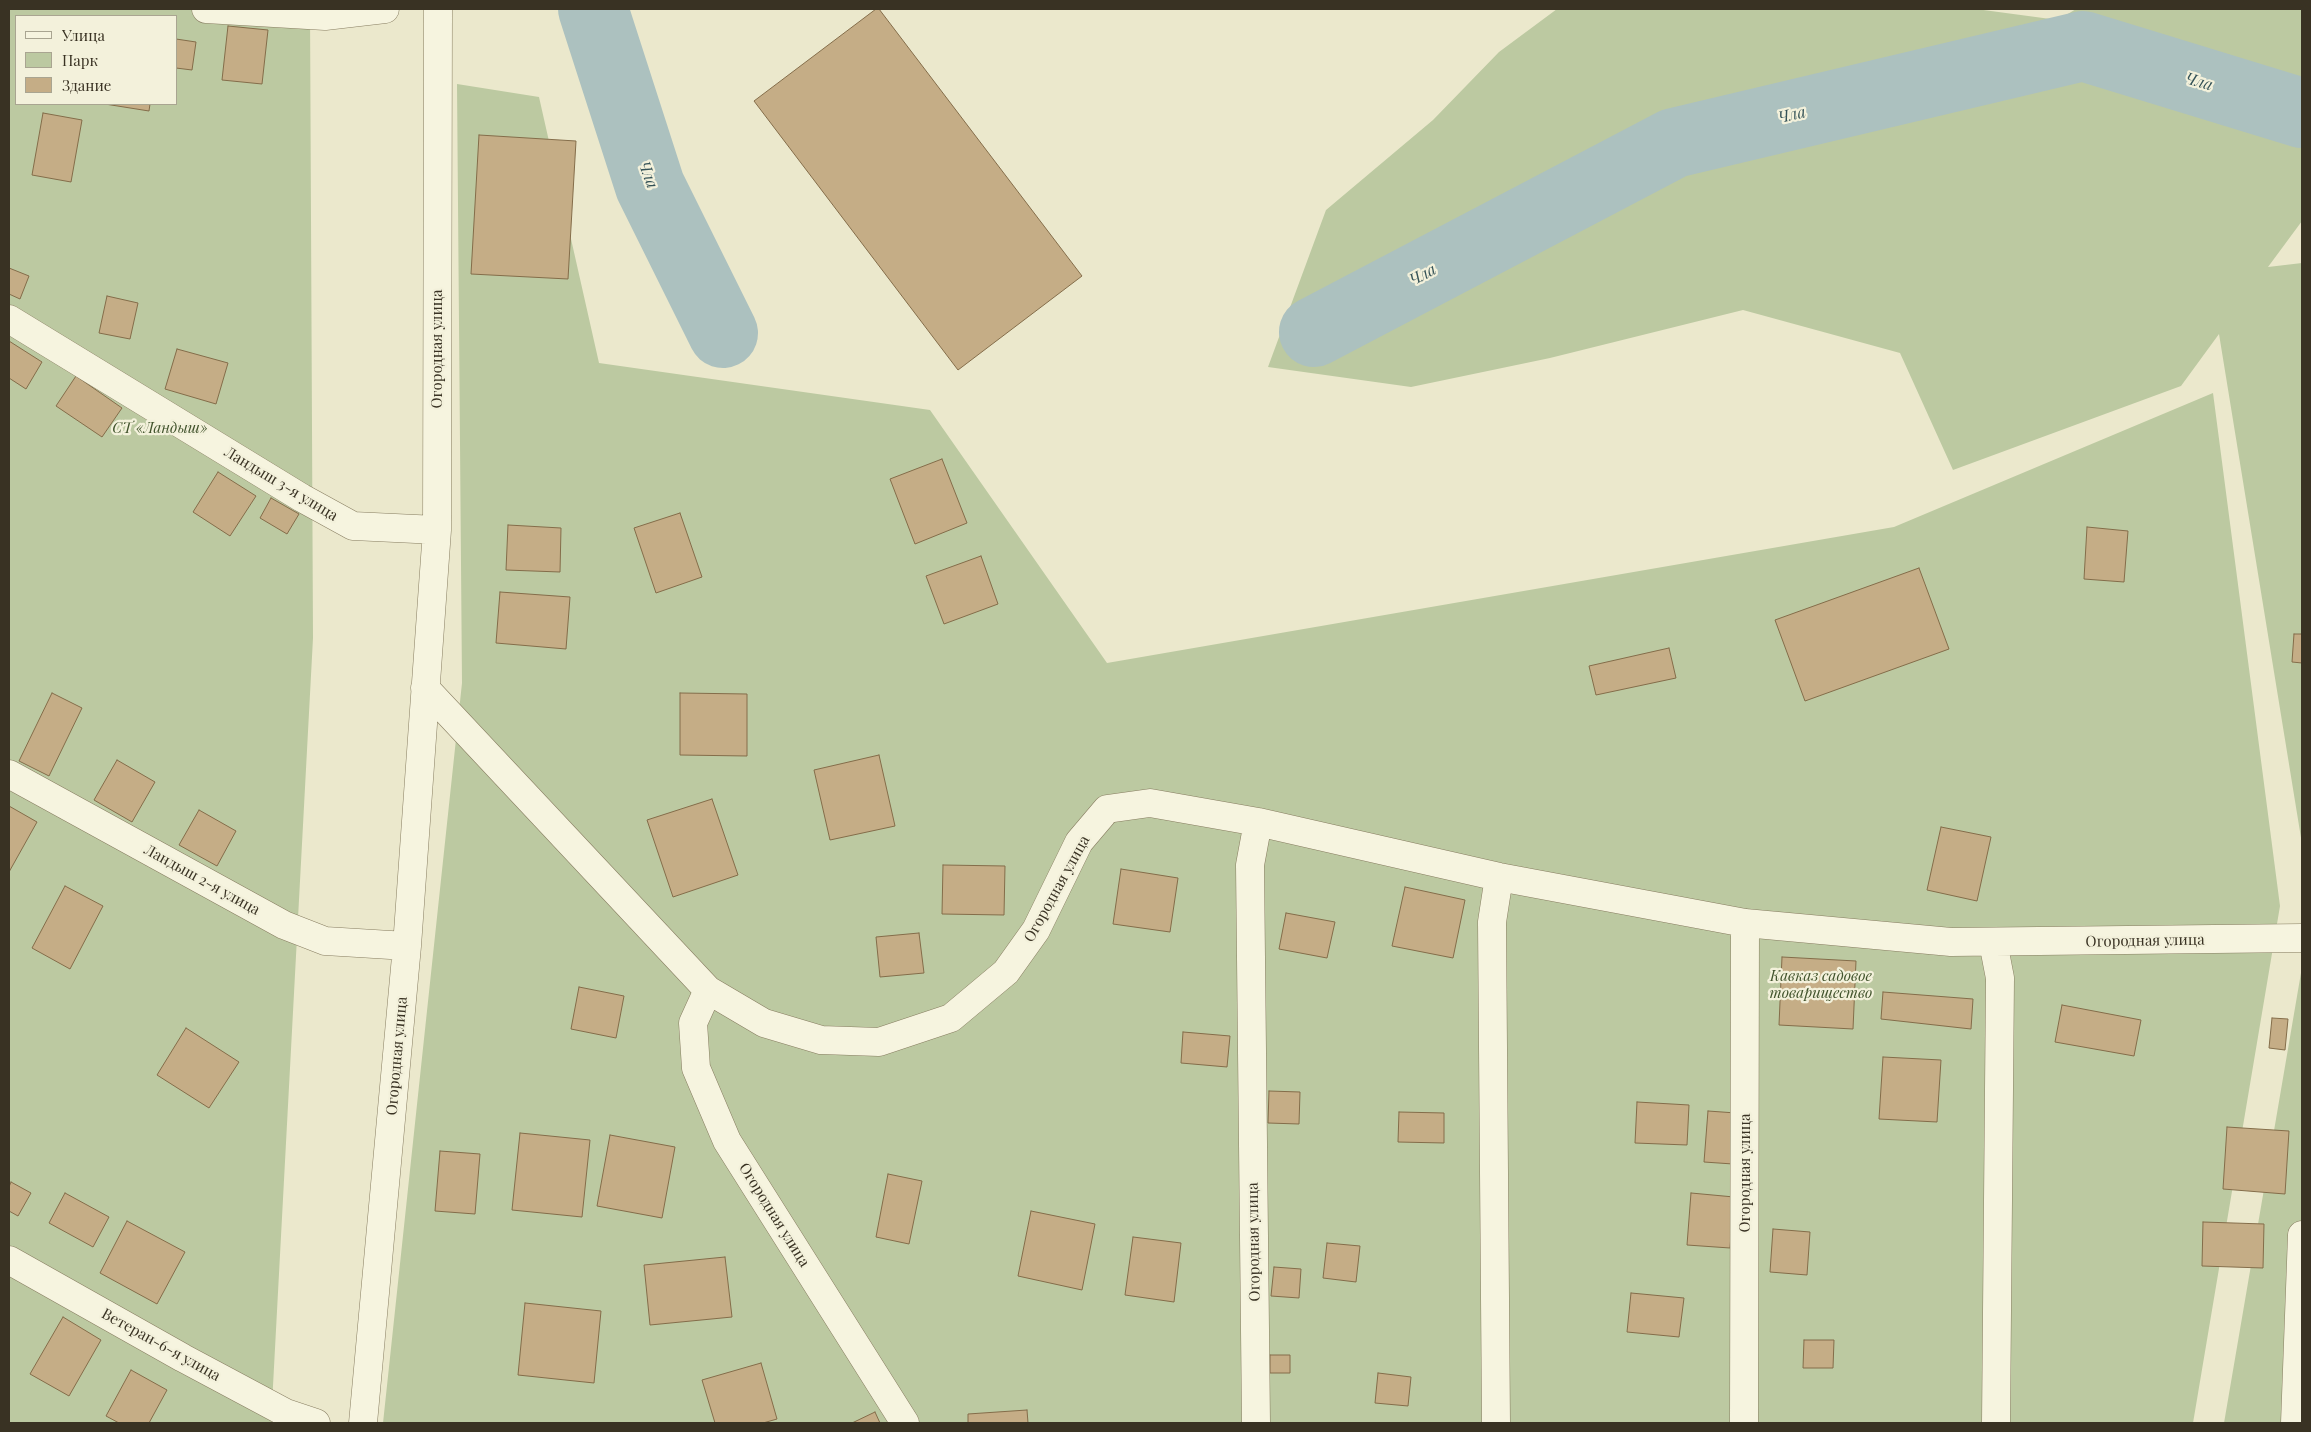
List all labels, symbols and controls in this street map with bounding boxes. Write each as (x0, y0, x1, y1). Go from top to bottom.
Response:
legend (15, 15, 178, 105)
text: Улица (62, 25, 105, 45)
text: Парк (62, 50, 98, 70)
water label: Чла (2183, 69, 2215, 95)
text: Здание (62, 75, 111, 95)
water label: Чла (1776, 103, 1808, 127)
water label: Чла (634, 159, 662, 191)
water label: Чла (1406, 260, 1440, 290)
street label: Огородная улица (428, 289, 446, 409)
park label: СТ «Ландыш» (112, 419, 208, 437)
street label: Ландыш 3-я улица (221, 443, 341, 525)
street label: Огородная улица (1020, 833, 1094, 945)
street label: Ландыш 2-я улица (141, 841, 263, 919)
street label: Огородная улица (2085, 931, 2205, 951)
park label: Кавказ садовое товарищество (1770, 967, 1872, 1002)
street label: Огородная улица (383, 996, 411, 1116)
street label: Огородная улица (1736, 1113, 1754, 1233)
street label: Огородная улица (735, 1160, 813, 1270)
street label: Огородная улица (1244, 1182, 1264, 1302)
street label: Ветеран-6-я улица (98, 1305, 224, 1385)

